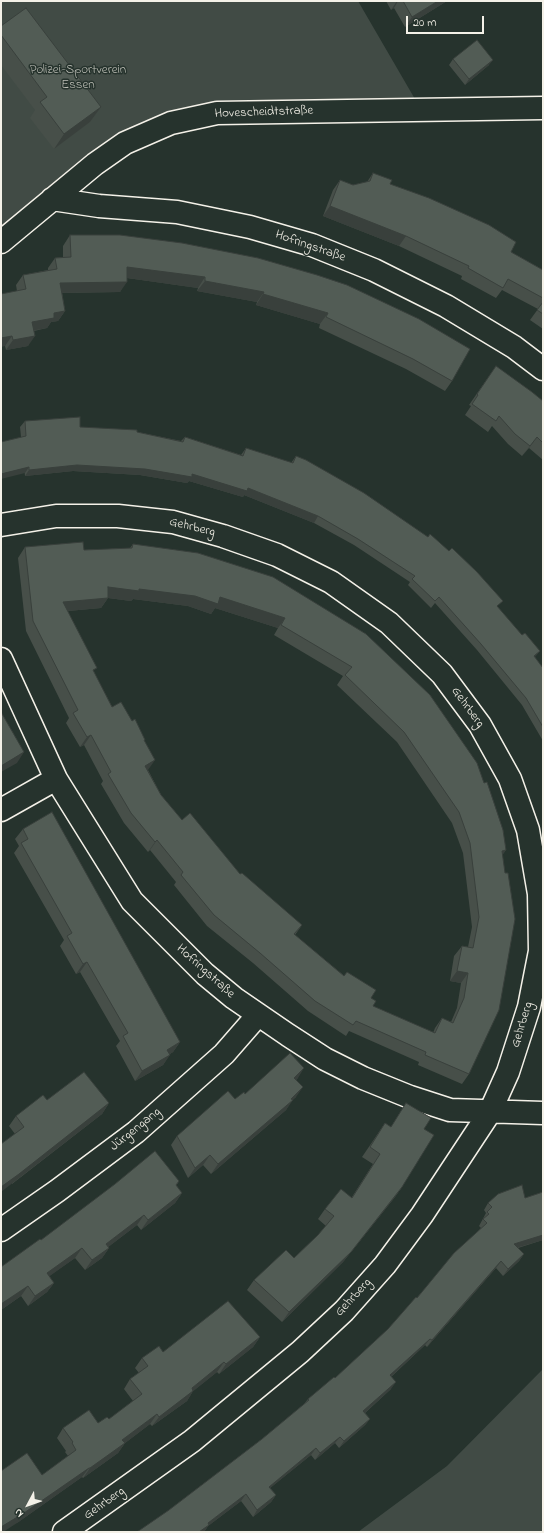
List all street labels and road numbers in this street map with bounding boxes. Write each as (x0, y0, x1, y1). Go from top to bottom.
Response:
street label: Hovescheidtstraße (214, 103, 314, 123)
street label: Hofringstraße (273, 228, 347, 266)
street label: Gehrberg (167, 515, 217, 541)
street label: Gehrberg (447, 685, 487, 731)
street label: Hofringstraße (173, 942, 237, 1002)
street label: Gehrberg (509, 1000, 537, 1050)
street label: Jürgengang (107, 1105, 165, 1155)
street label: Gehrberg (332, 1276, 376, 1320)
street label: Gehrberg (81, 1484, 129, 1524)

